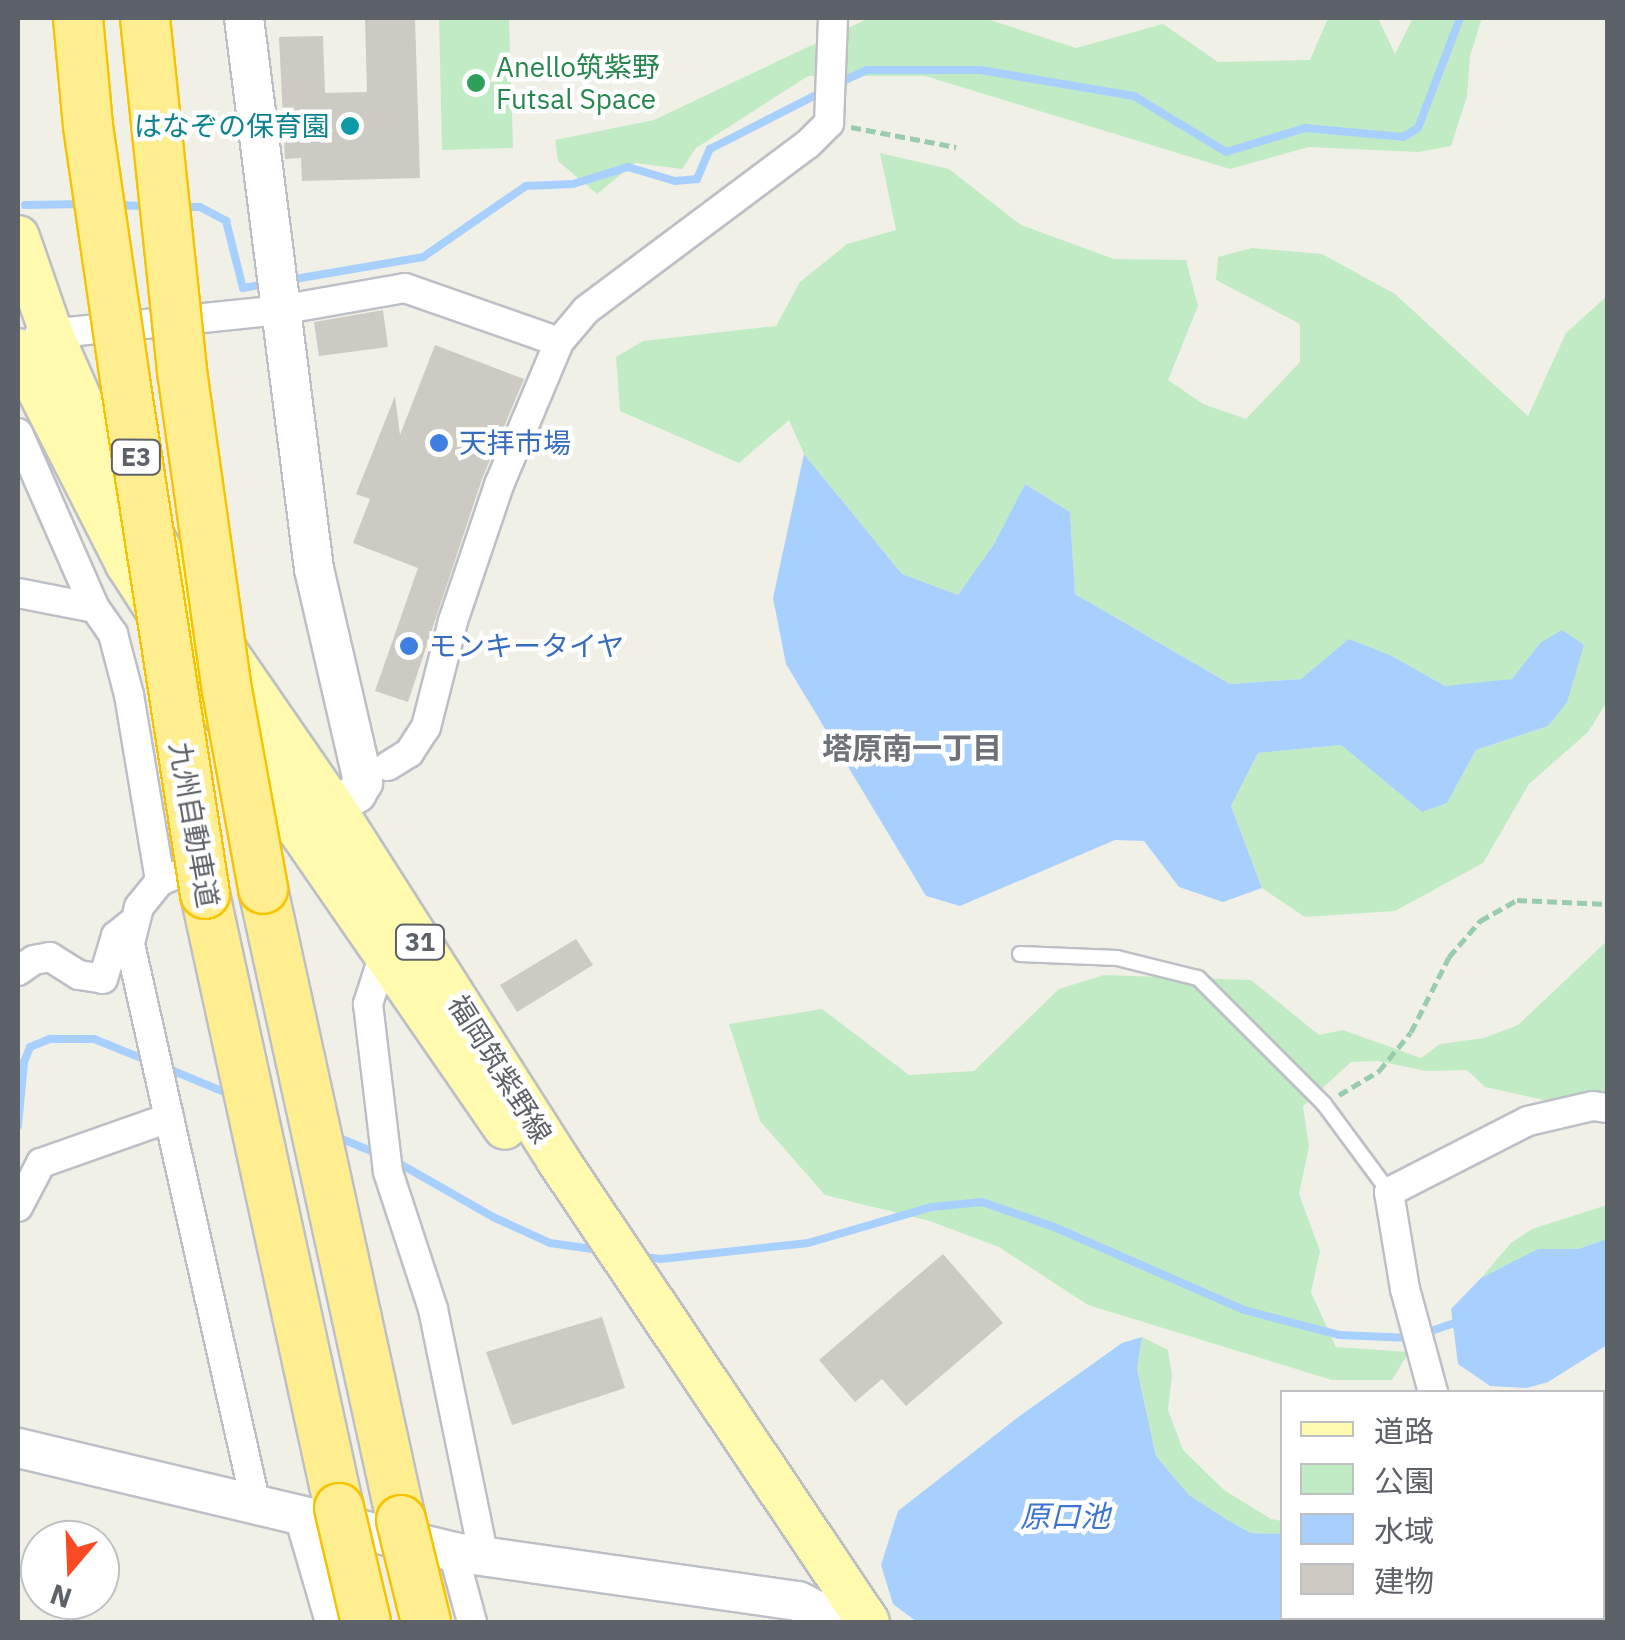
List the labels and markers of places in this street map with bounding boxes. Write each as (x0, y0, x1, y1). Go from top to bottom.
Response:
place label: Anello筑紫野 Futsal Space (496, 50, 660, 116)
marker: Anello筑紫野 Futsal Space (465, 72, 487, 94)
place label: はなぞの保育園 (134, 109, 330, 143)
marker: はなぞの保育園 (339, 115, 361, 137)
place label: 天拝市場 (459, 426, 571, 460)
marker: 天拝市場 (428, 432, 450, 454)
place label: モンキータイヤ (429, 629, 625, 663)
marker: モンキータイヤ (398, 635, 420, 657)

